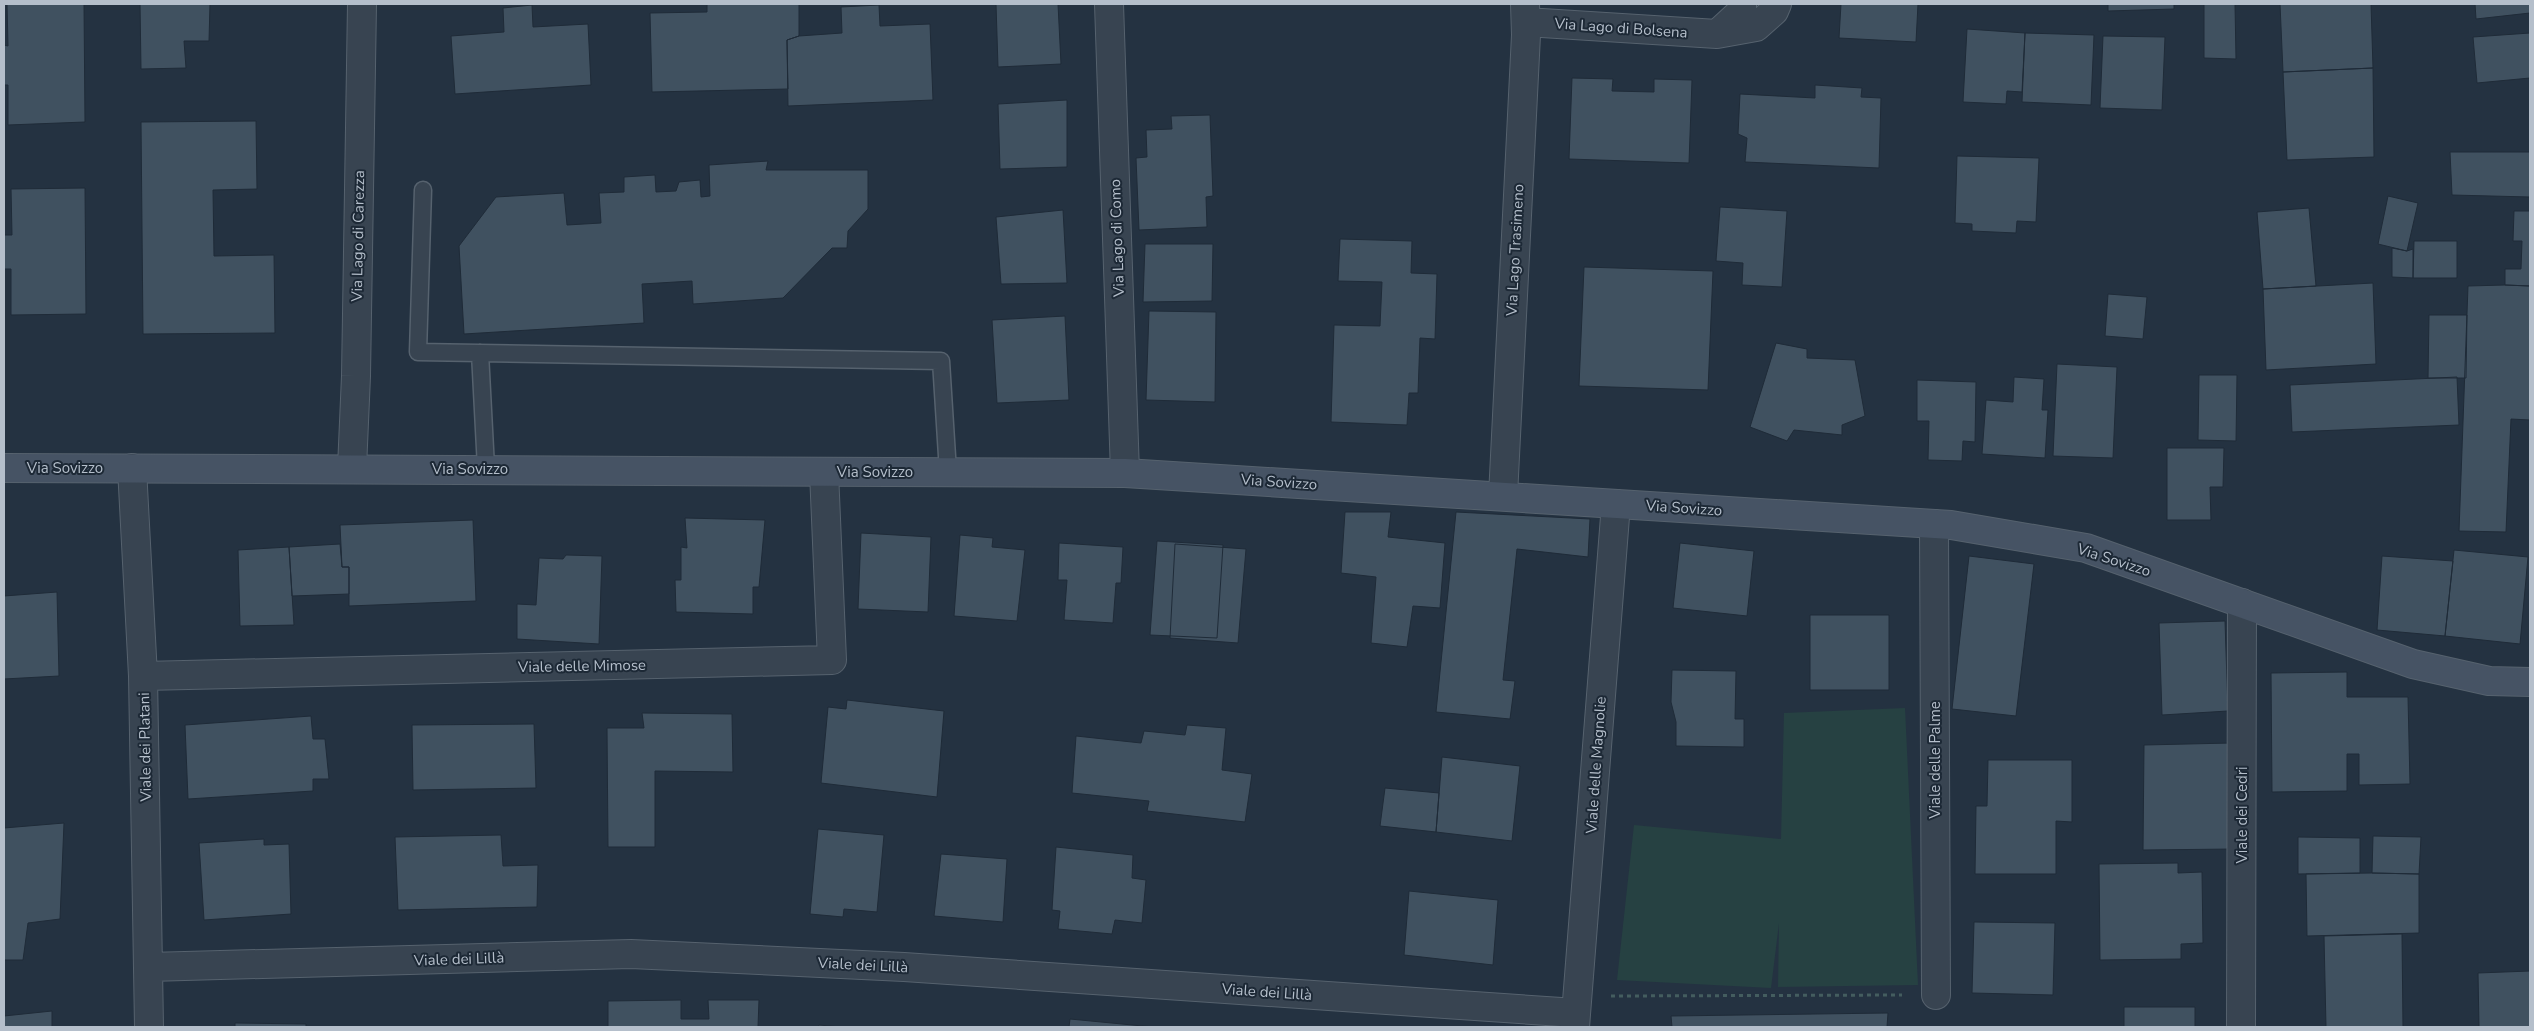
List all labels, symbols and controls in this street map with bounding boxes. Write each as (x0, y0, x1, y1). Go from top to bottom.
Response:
street label: Via Lago di Bolsena (1553, 13, 1688, 43)
street label: Via Lago di Carezza (347, 170, 369, 303)
street label: Via Lago di Como (1105, 179, 1129, 298)
street label: Via Lago Trasimeno (1502, 183, 1528, 318)
street label: Via Sovizzo (26, 458, 103, 478)
street label: Via Sovizzo (431, 459, 508, 479)
street label: Via Sovizzo (836, 462, 913, 482)
street label: Via Sovizzo (1239, 469, 1318, 495)
street label: Via Sovizzo (1644, 495, 1723, 521)
street label: Via Sovizzo (2074, 538, 2153, 581)
street label: Viale delle Mimose (517, 655, 646, 677)
street label: Viale dei Platani (134, 692, 156, 803)
street label: Viale delle Magnolie (1581, 696, 1611, 835)
street label: Viale delle Palme (1925, 701, 1945, 820)
street label: Viale dei Cedri (2232, 766, 2252, 865)
street label: Viale dei Lillà (412, 947, 505, 971)
street label: Viale dei Lillà (816, 953, 909, 977)
street label: Viale dei Lillà (1220, 979, 1313, 1005)

